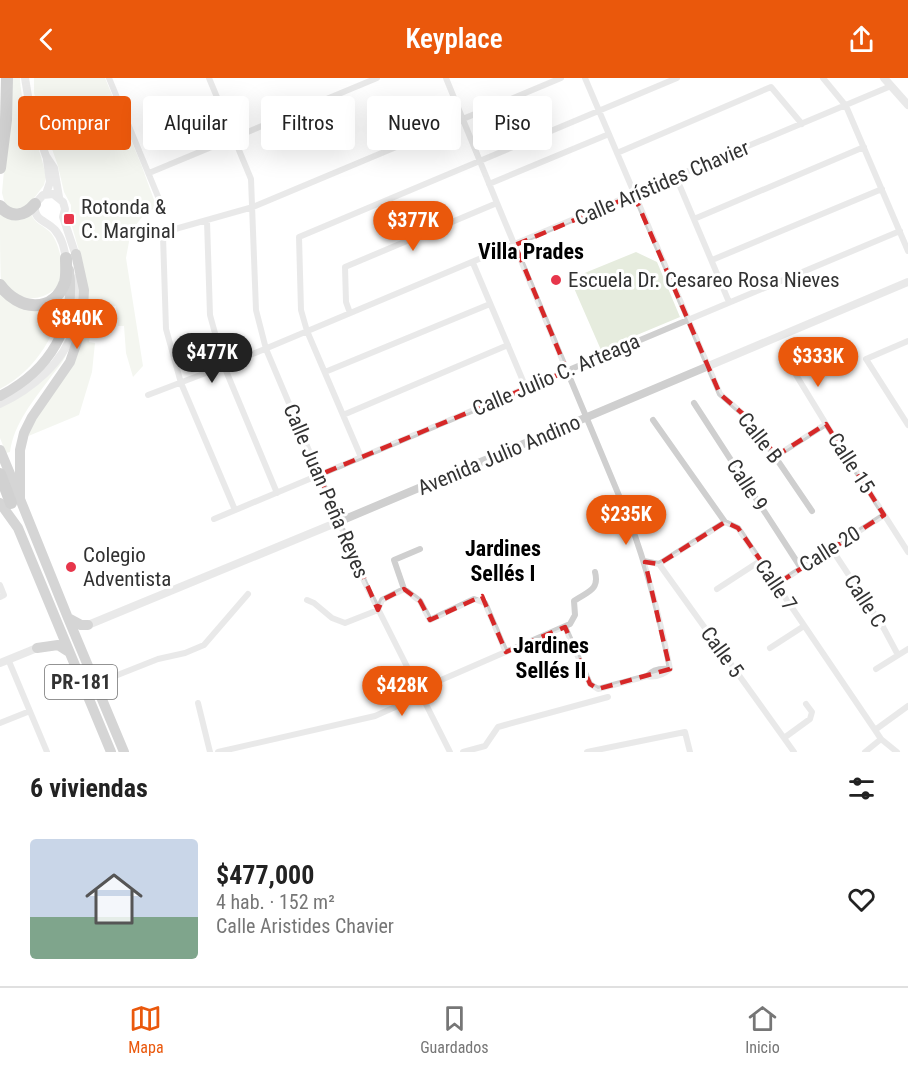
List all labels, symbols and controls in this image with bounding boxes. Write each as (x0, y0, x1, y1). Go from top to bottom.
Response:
icon: back (30, 23, 63, 56)
text: Keyplace (405, 23, 503, 55)
icon: share (845, 23, 878, 56)
chip: Comprar (18, 96, 131, 150)
chip: Alquilar (143, 96, 249, 150)
chip: Filtros (261, 96, 355, 150)
chip: Nuevo (367, 96, 461, 150)
chip: Piso (473, 96, 552, 150)
street label: Calle Arístides Chavier (571, 135, 753, 231)
place label: Rotonda & C. Marginal (81, 195, 176, 243)
pin: $377K (371, 201, 455, 252)
text: $377K (387, 208, 439, 232)
marker: Rotonda & C. Marginal (62, 212, 76, 226)
district label: Villa Prades (478, 239, 584, 264)
place label: Escuela Dr. Cesareo Rosa Nieves (568, 268, 840, 292)
marker: Escuela Dr. Cesareo Rosa Nieves (549, 273, 563, 287)
pin: $840K (35, 299, 119, 350)
text: $840K (51, 306, 103, 330)
street label: Calle Julio C. Arteaga (469, 329, 643, 421)
pin: $477K (170, 333, 254, 384)
pin: $333K (776, 337, 860, 388)
text: $477K (186, 340, 238, 364)
text: $333K (792, 344, 844, 368)
street label: Calle Juan Peña Reyes (278, 400, 374, 582)
street label: Calle B (733, 408, 787, 468)
street label: Avenida Julio Andino (414, 410, 584, 500)
street label: Calle 15 (823, 428, 879, 498)
street label: Calle 9 (722, 455, 772, 515)
pin: $235K (584, 495, 668, 546)
text: $235K (600, 502, 652, 526)
street label: Calle 20 (795, 521, 865, 577)
district label: Jardines Sellés I (465, 536, 541, 586)
place label: Colegio Adventista (83, 543, 171, 591)
street label: Calle 7 (750, 555, 802, 615)
marker: Colegio Adventista (64, 560, 78, 574)
street label: Calle C (839, 570, 891, 632)
street label: Calle 5 (696, 622, 748, 682)
district label: Jardines Sellés II (513, 633, 589, 683)
road number: PR-181 (45, 665, 117, 699)
pin: $428K (360, 666, 444, 717)
text: $428K (376, 673, 428, 697)
icon: filters (845, 772, 878, 805)
text: 6 viviendas (30, 773, 148, 803)
text: $477,000 (216, 860, 314, 890)
icon: home (78, 863, 150, 935)
icon: heart (845, 883, 878, 916)
text: 4 hab. · 152 m² (216, 890, 335, 914)
text: Calle Aristides Chavier (216, 914, 394, 938)
tab: Mapa (128, 1002, 164, 1057)
tab: Guardados (420, 1002, 489, 1057)
tab: Inicio (745, 1002, 780, 1057)

